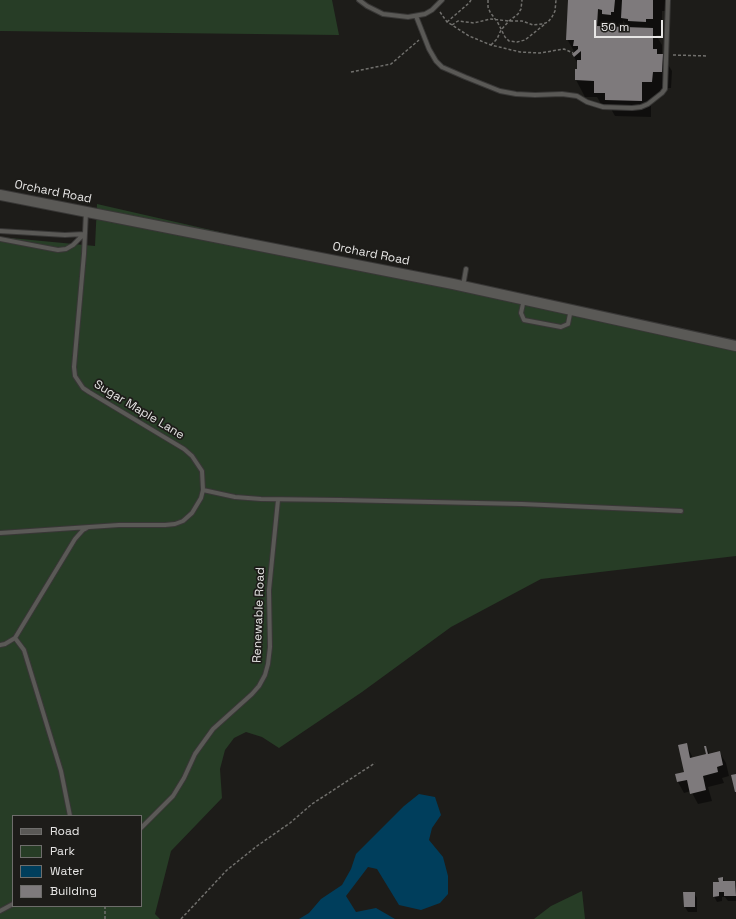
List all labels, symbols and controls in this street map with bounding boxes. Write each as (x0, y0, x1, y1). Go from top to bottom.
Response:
scale bar (596, 12, 665, 38)
text: 50 m (601, 19, 629, 35)
street label: Orchard Road (13, 177, 93, 207)
street label: Orchard Road (331, 239, 411, 269)
street label: Sugar Maple Lane (91, 377, 187, 443)
street label: Renewable Road (250, 567, 268, 663)
legend (12, 815, 142, 907)
text: Road (50, 823, 79, 839)
text: Park (50, 843, 75, 859)
text: Water (50, 863, 84, 879)
text: Building (50, 883, 97, 899)

